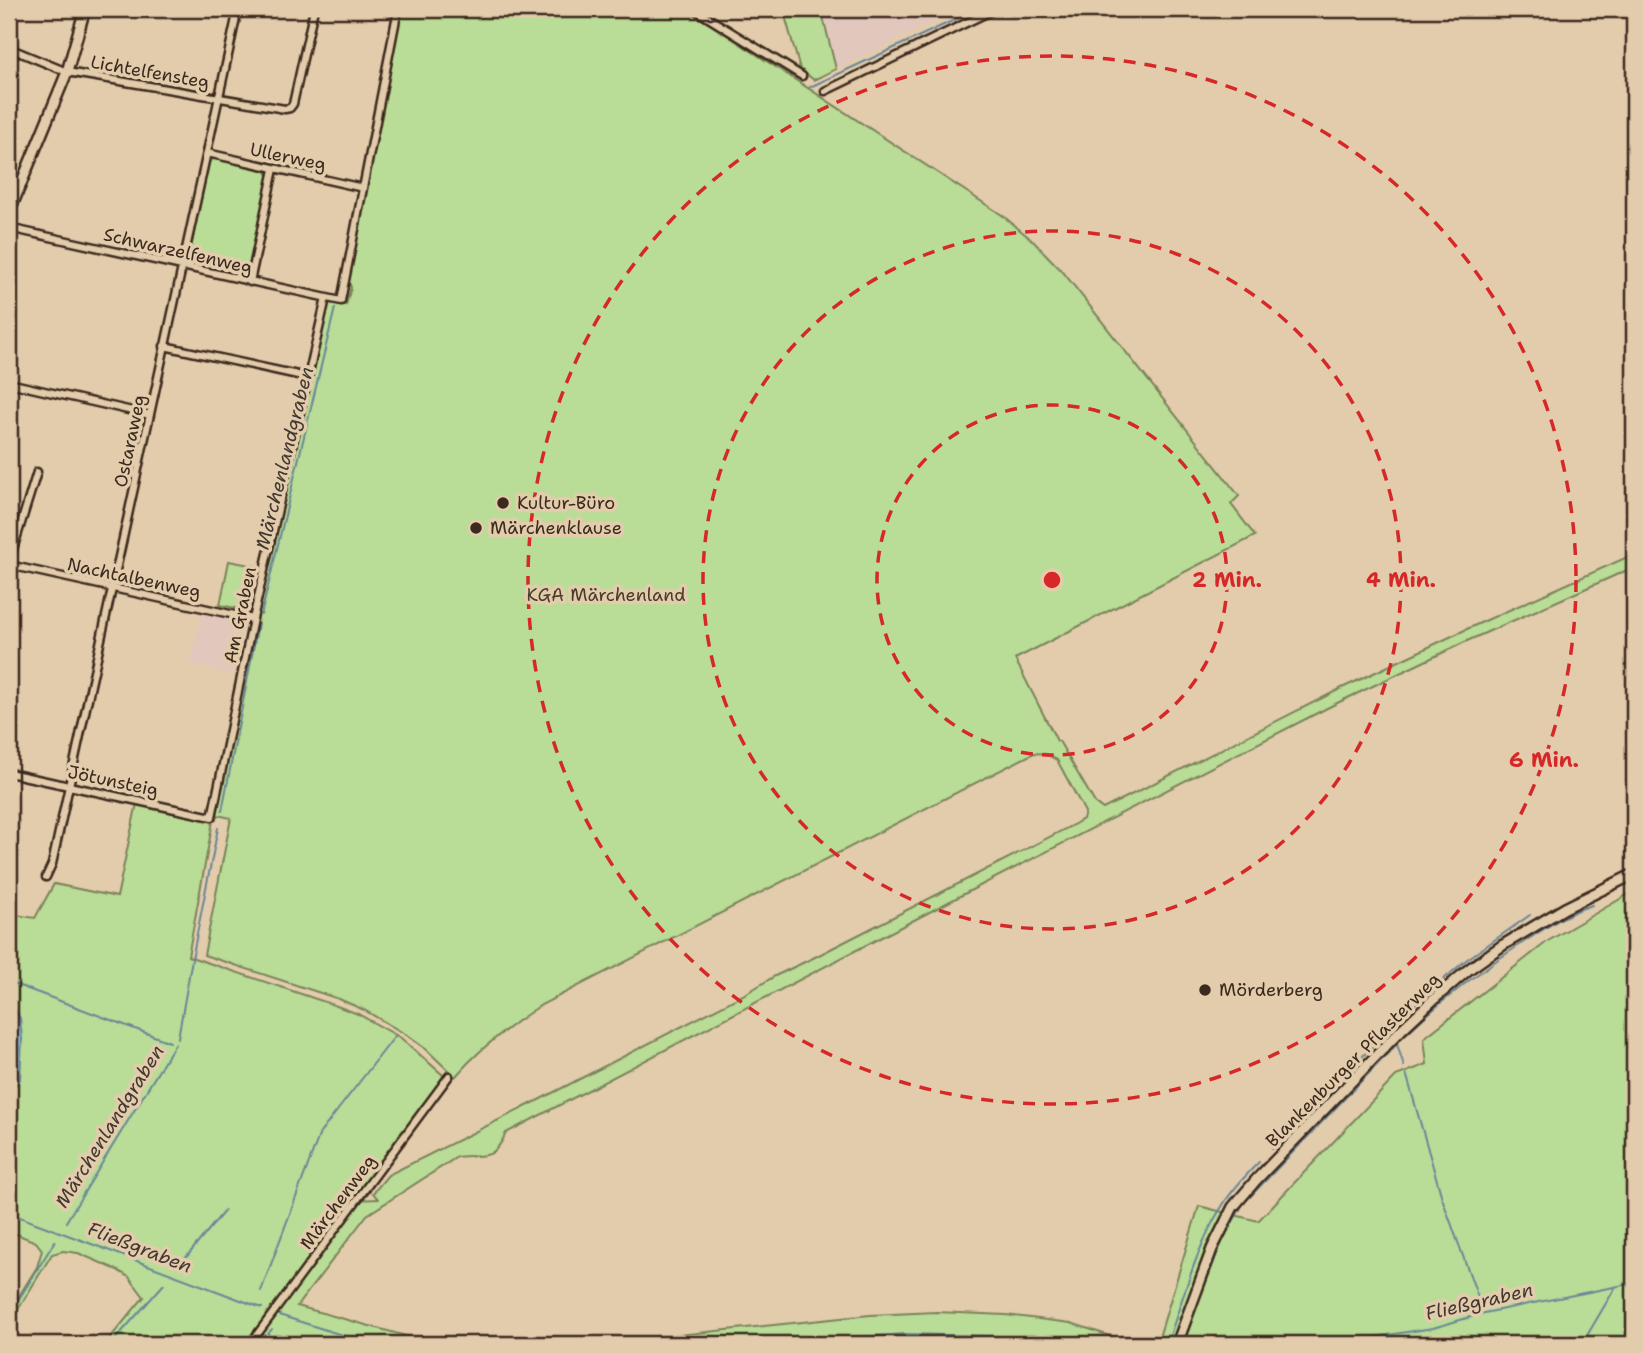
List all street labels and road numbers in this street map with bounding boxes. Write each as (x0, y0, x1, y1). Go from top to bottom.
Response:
street label: Lichtelfensteg (89, 50, 211, 94)
street label: Ullerweg (248, 137, 328, 177)
street label: Schwarzelfenweg (101, 222, 255, 280)
street label: Ostaraweg (108, 392, 152, 490)
street label: Nachtalbenweg (65, 552, 203, 604)
street label: Am Graben (218, 564, 262, 666)
street label: Jötunsteig (66, 760, 160, 802)
street label: Blankenburger Pflasterweg (1261, 968, 1445, 1152)
street label: Märchenweg (294, 1150, 382, 1254)

